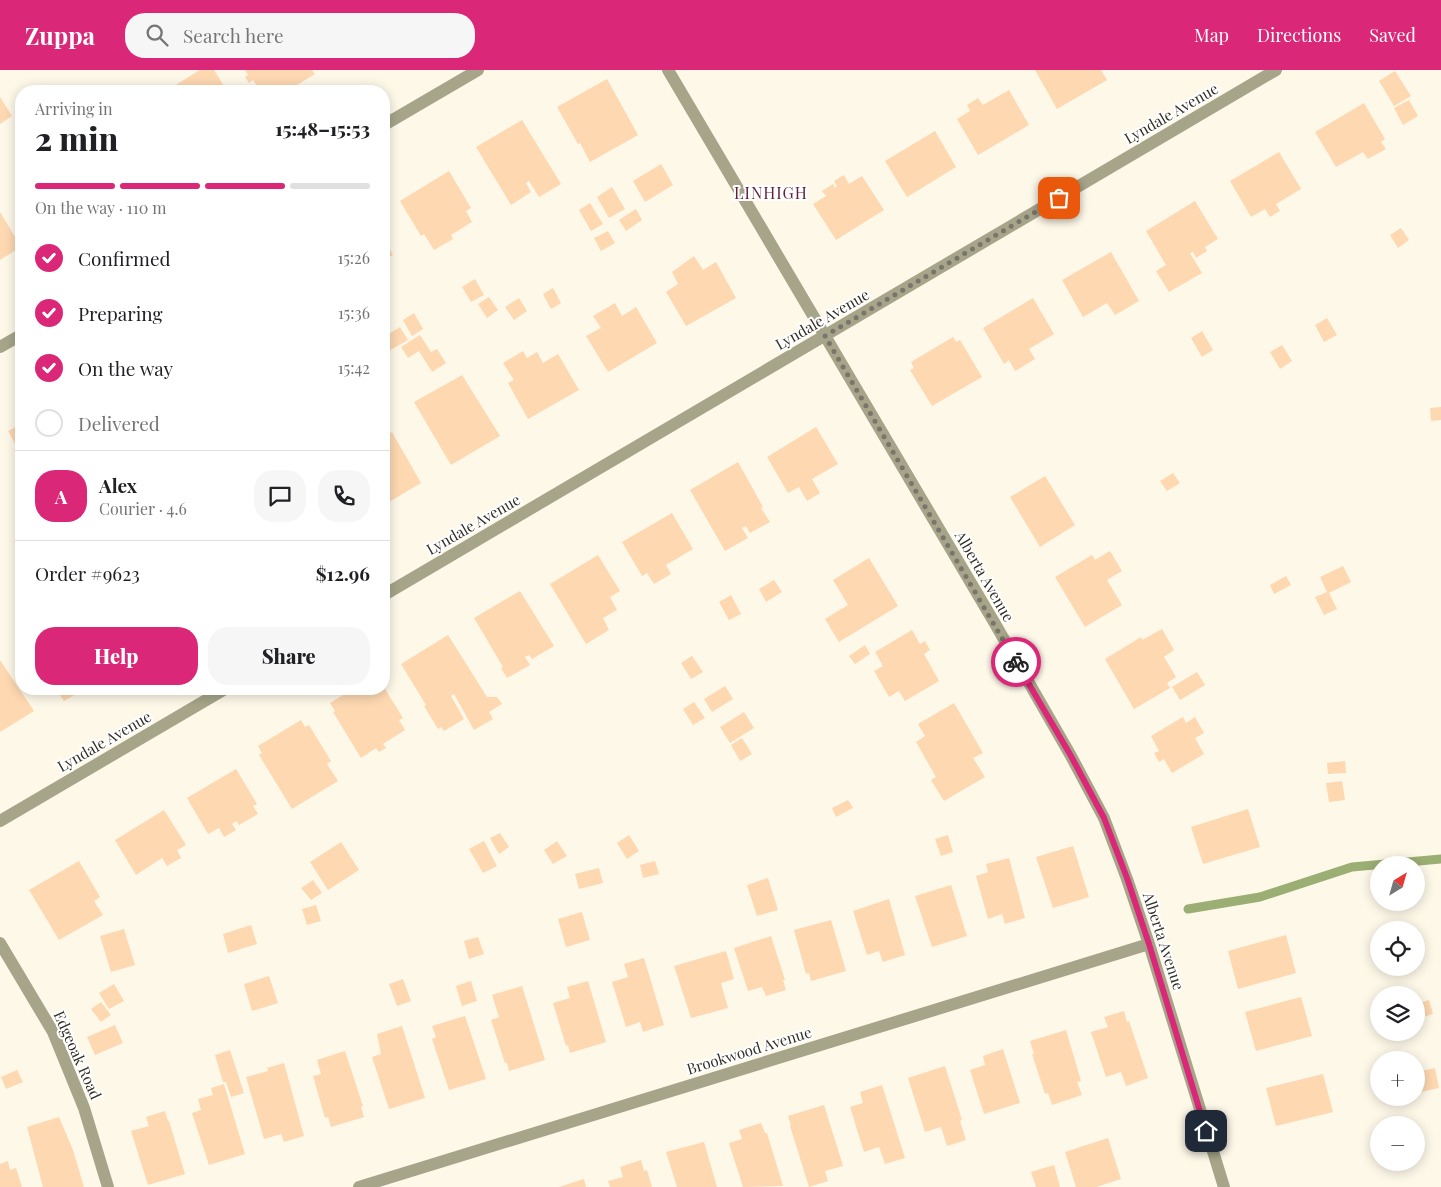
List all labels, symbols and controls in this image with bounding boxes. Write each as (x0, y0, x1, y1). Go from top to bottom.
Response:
search box (125, 13, 475, 58)
text: Zuppa (25, 19, 95, 51)
icon: search (143, 21, 171, 49)
text: Search here (183, 22, 284, 48)
text: Map (1194, 23, 1229, 47)
text: Directions (1257, 23, 1341, 47)
text: Saved (1369, 23, 1416, 47)
street label: Lyndale Avenue (1120, 78, 1222, 148)
text: Arriving in (35, 98, 113, 119)
text: 15:48–15:53 (275, 115, 370, 141)
text: 2 min (35, 116, 118, 159)
pin (1038, 177, 1080, 219)
district label: LINHIGH (734, 182, 808, 203)
icon: bag (1045, 184, 1073, 212)
text: On the way · 110 m (35, 197, 167, 218)
icon: check (35, 244, 63, 272)
text: Confirmed (78, 245, 171, 271)
text: 15:26 (337, 247, 370, 268)
street label: Lyndale Avenue (771, 284, 873, 354)
icon: check (35, 299, 63, 327)
text: Preparing (78, 300, 163, 326)
text: 15:36 (338, 302, 370, 323)
icon: check (35, 354, 63, 382)
text: On the way (78, 355, 173, 381)
text: 15:42 (338, 357, 370, 378)
text: Delivered (78, 410, 160, 436)
button: chat (254, 470, 306, 522)
button: phone (318, 470, 370, 522)
text: Alex (99, 472, 137, 498)
text: A (55, 483, 67, 509)
street label: Lyndale Avenue (422, 489, 524, 559)
text: Courier · 4.6 (99, 498, 187, 519)
street label: Alberta Avenue (950, 526, 1019, 625)
text: Order #9623 (35, 560, 140, 586)
text: $12.96 (316, 560, 370, 586)
button: Help (35, 627, 198, 685)
button: Share (208, 627, 370, 685)
courier (991, 637, 1041, 687)
icon: bike (1002, 648, 1030, 676)
street label: Lyndale Avenue (53, 706, 155, 776)
north arrow (1370, 856, 1425, 911)
map controls (1370, 856, 1425, 1171)
street label: Alberta Avenue (1138, 889, 1189, 992)
button: locate (1370, 921, 1425, 976)
button: layers (1370, 986, 1425, 1041)
street label: Edgeoak Road (50, 1008, 107, 1103)
street label: Brookwood Avenue (684, 1022, 814, 1078)
button: + (1370, 1051, 1425, 1106)
pin (1185, 1110, 1227, 1152)
button: − (1370, 1116, 1425, 1171)
icon: home (1192, 1117, 1220, 1145)

